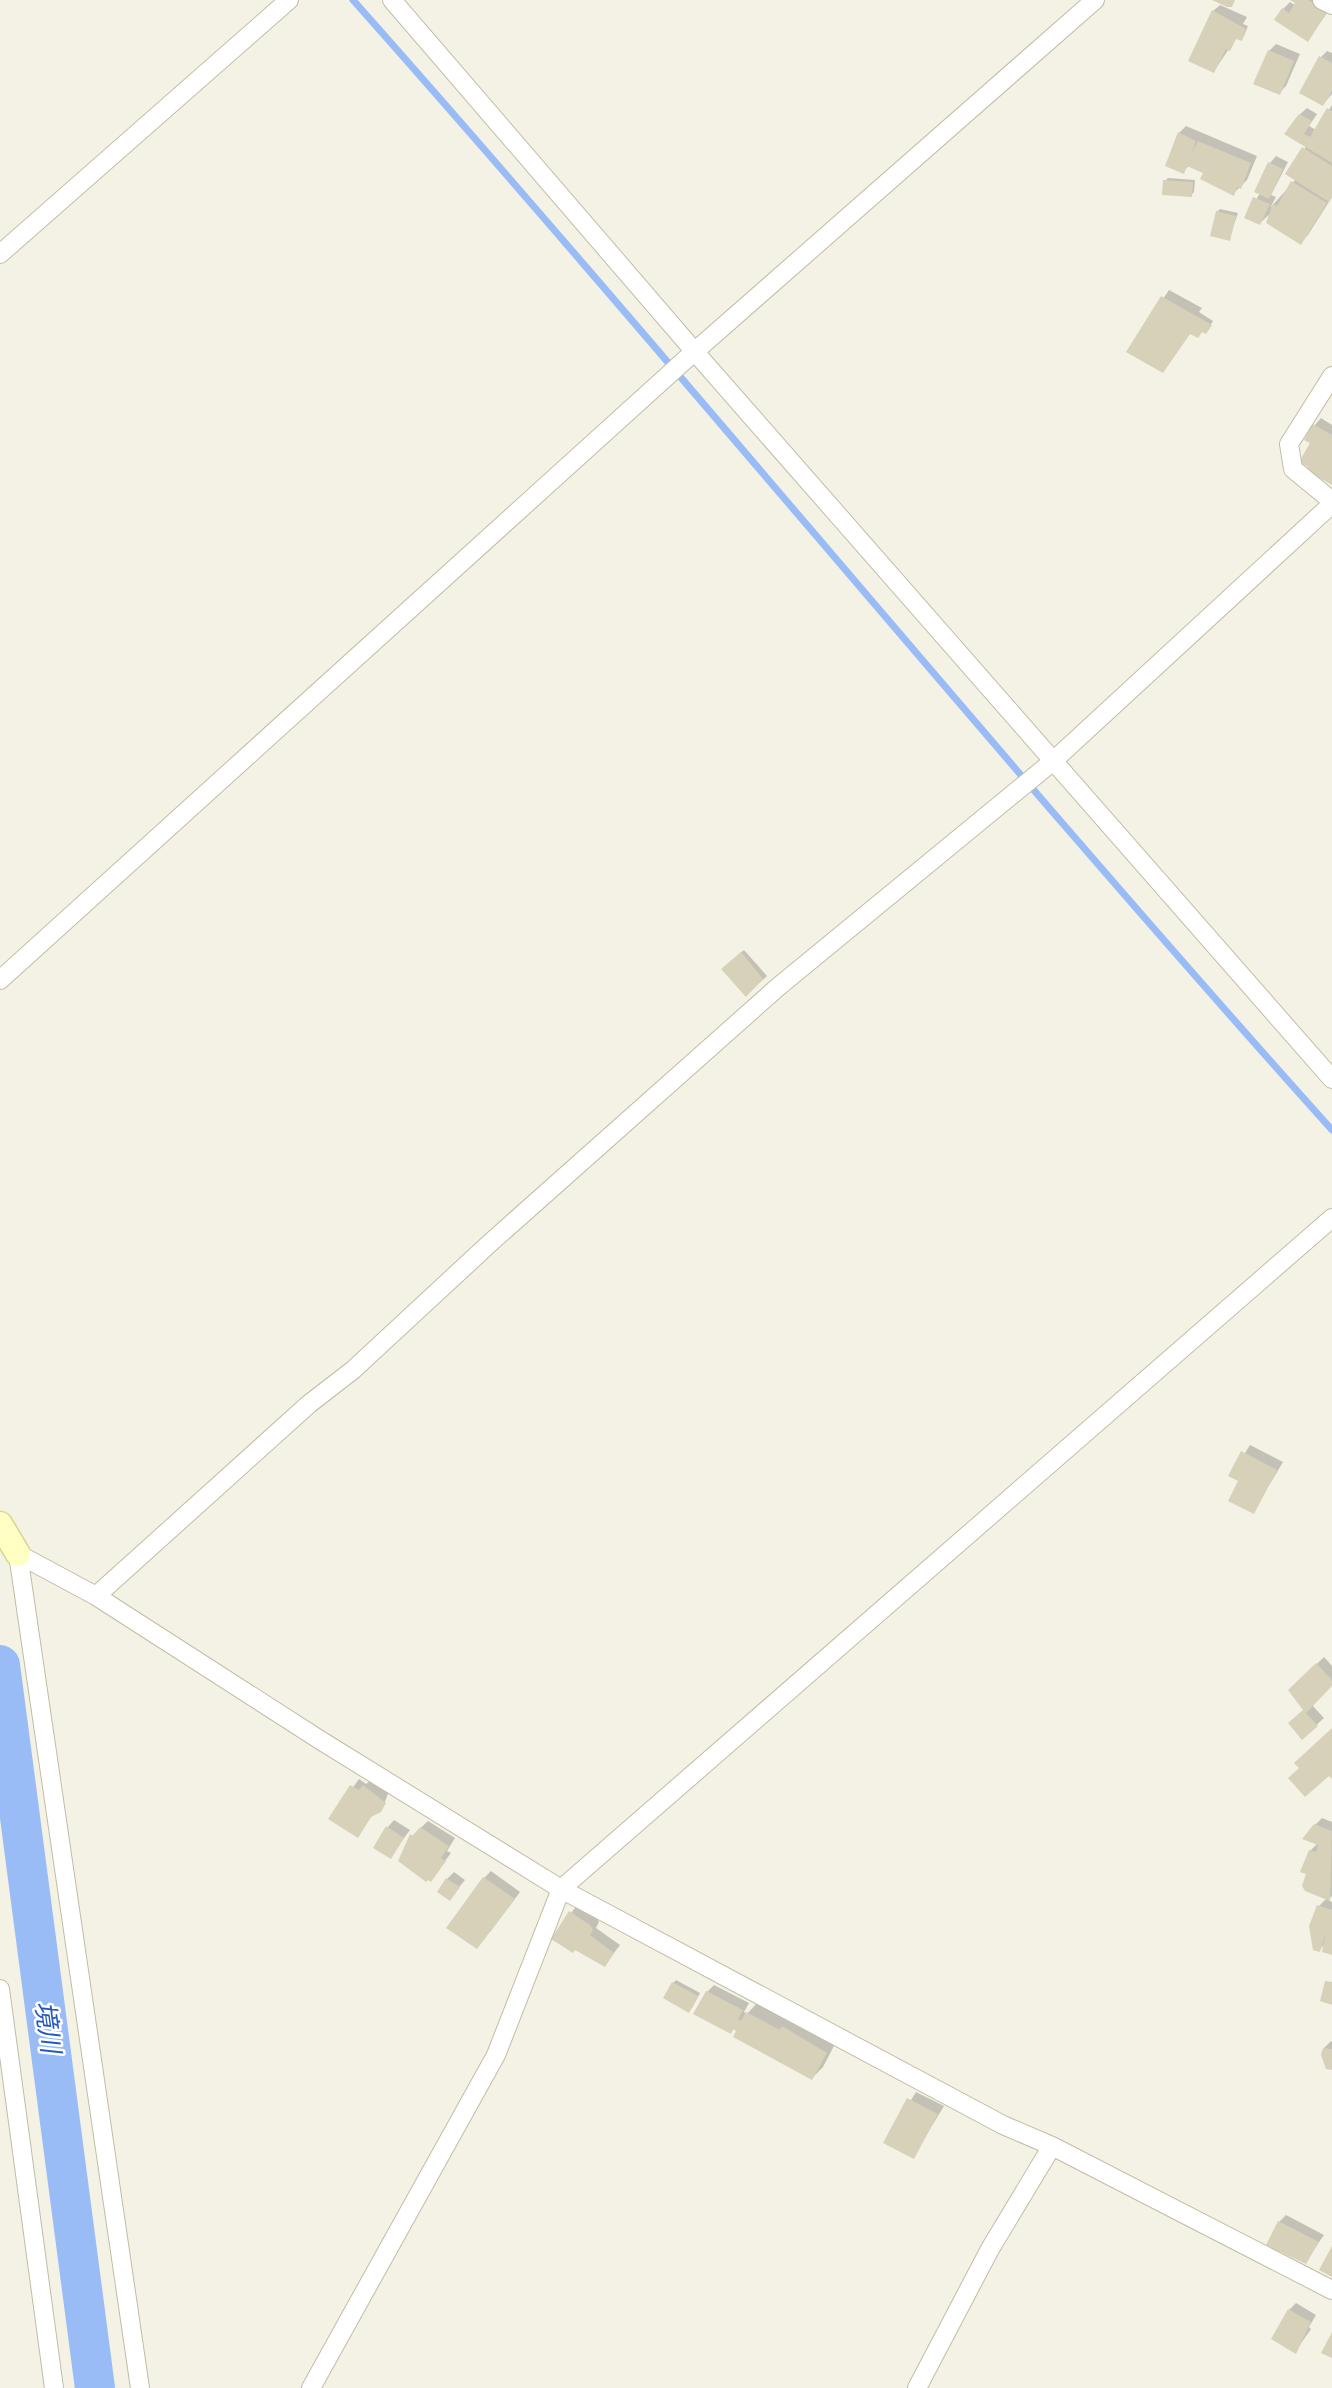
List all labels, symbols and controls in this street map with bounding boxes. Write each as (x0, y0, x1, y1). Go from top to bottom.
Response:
water label: 境川 (26, 1999, 71, 2058)

